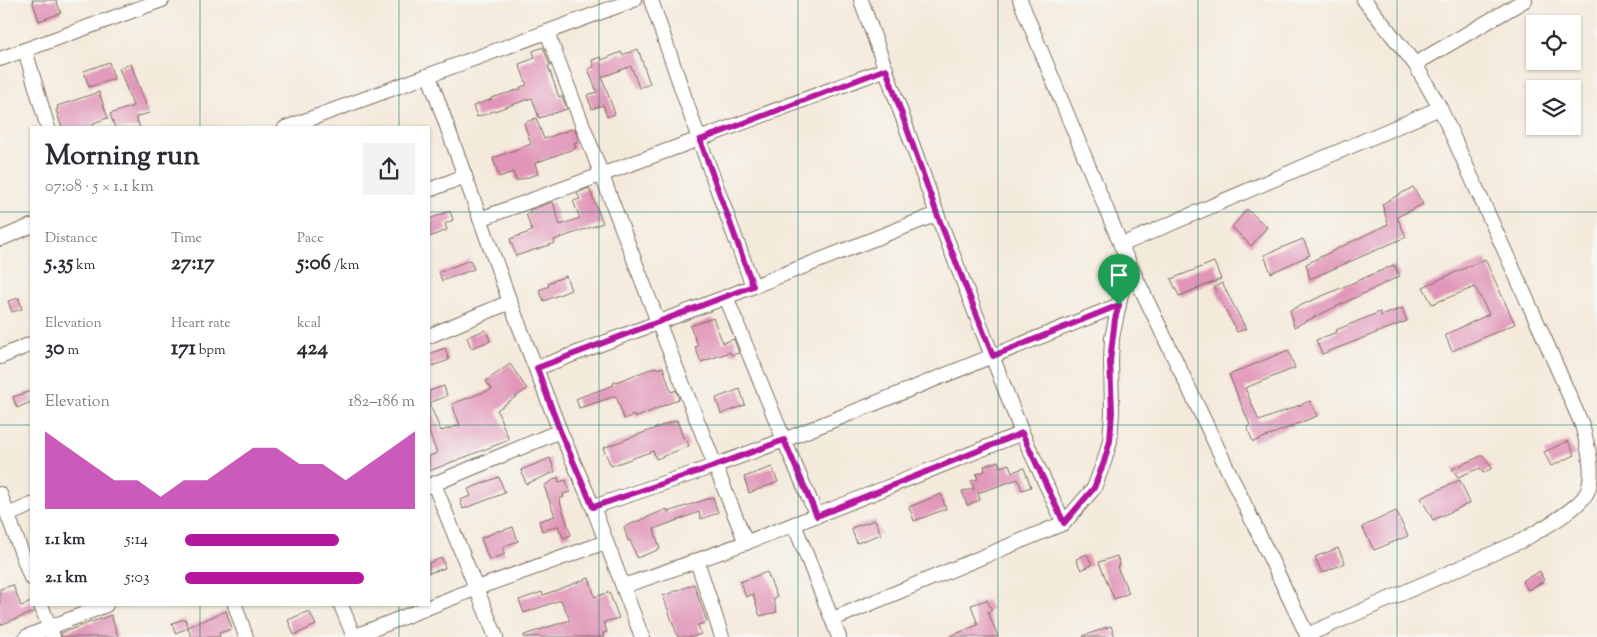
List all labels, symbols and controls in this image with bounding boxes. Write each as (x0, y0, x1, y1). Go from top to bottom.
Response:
map controls (1526, 15, 1581, 135)
button: locate (1526, 15, 1581, 70)
button: layers (1526, 80, 1581, 135)
text: Morning run (45, 137, 200, 177)
button: share (363, 143, 415, 195)
text: 07:08 · 5 × 1.1 km (45, 176, 154, 199)
text: Distance (45, 229, 98, 249)
text: Time (171, 229, 202, 249)
text: Pace (297, 229, 324, 249)
text: 5.35 (45, 249, 73, 279)
text: 27:17 (171, 249, 214, 279)
text: 5:06 (297, 249, 331, 279)
pin (1098, 254, 1140, 305)
text: km (73, 256, 95, 276)
text: /km (331, 256, 359, 276)
icon: arrive (1105, 261, 1133, 289)
text: Elevation (45, 314, 102, 334)
text: Heart rate (171, 314, 231, 334)
text: kcal (297, 314, 321, 334)
text: 30 (45, 334, 64, 364)
text: 171 (171, 334, 196, 364)
text: 424 (297, 334, 328, 364)
text: m (64, 341, 79, 361)
text: bpm (196, 341, 226, 361)
text: Elevation (45, 391, 110, 414)
text: 182–186 m (348, 391, 415, 414)
text: 1.1 km (45, 529, 85, 552)
text: 5:14 (125, 529, 148, 552)
text: 2.1 km (45, 567, 87, 590)
text: 5:03 (125, 567, 149, 590)

